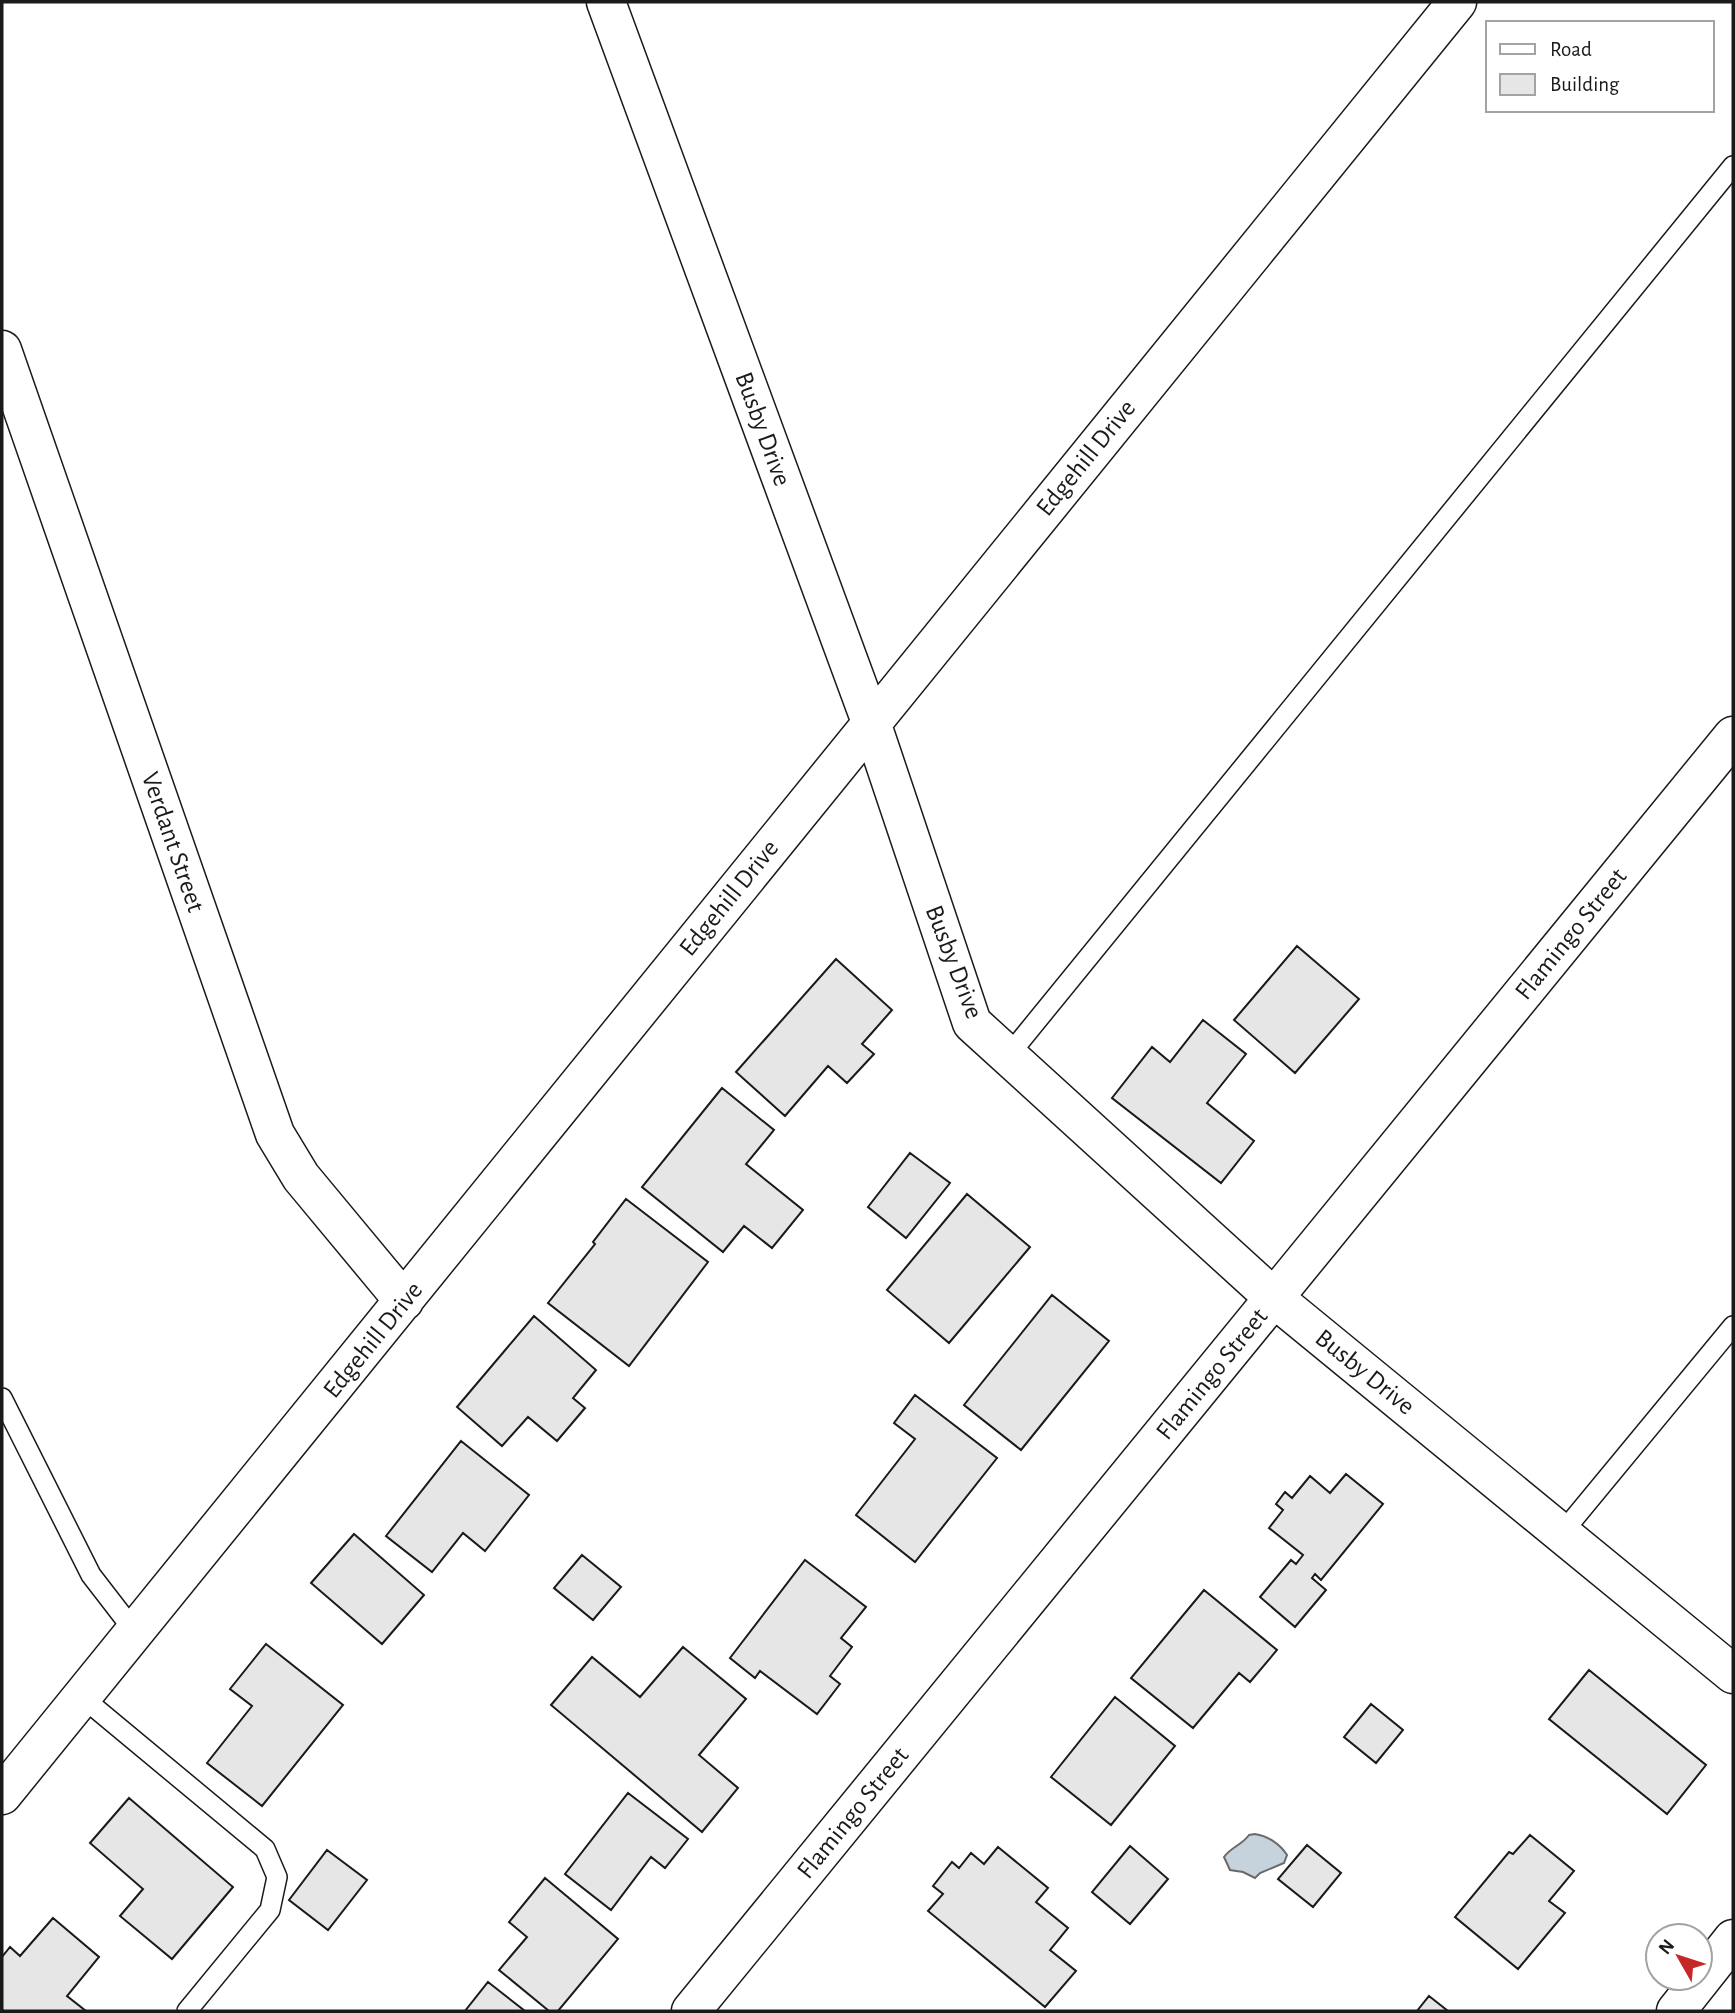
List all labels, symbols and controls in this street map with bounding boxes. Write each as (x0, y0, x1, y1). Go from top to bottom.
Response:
legend (1486, 21, 1714, 112)
text: Road (1550, 39, 1592, 60)
text: Building (1550, 74, 1620, 95)
street label: Busby Drive (730, 368, 796, 490)
street label: Edgehill Drive (1032, 395, 1140, 521)
street label: Verdant Street (137, 769, 209, 915)
street label: Edgehill Drive (675, 835, 783, 961)
street label: Flamingo Street (1510, 863, 1632, 1005)
street label: Busby Drive (920, 902, 988, 1022)
street label: Edgehill Drive (319, 1277, 427, 1403)
street label: Flamingo Street (1151, 1303, 1273, 1445)
street label: Busby Drive (1310, 1324, 1420, 1420)
street label: Flamingo Street (792, 1742, 914, 1884)
north arrow (1644, 1922, 1714, 1992)
text: N (1655, 1936, 1678, 1958)

